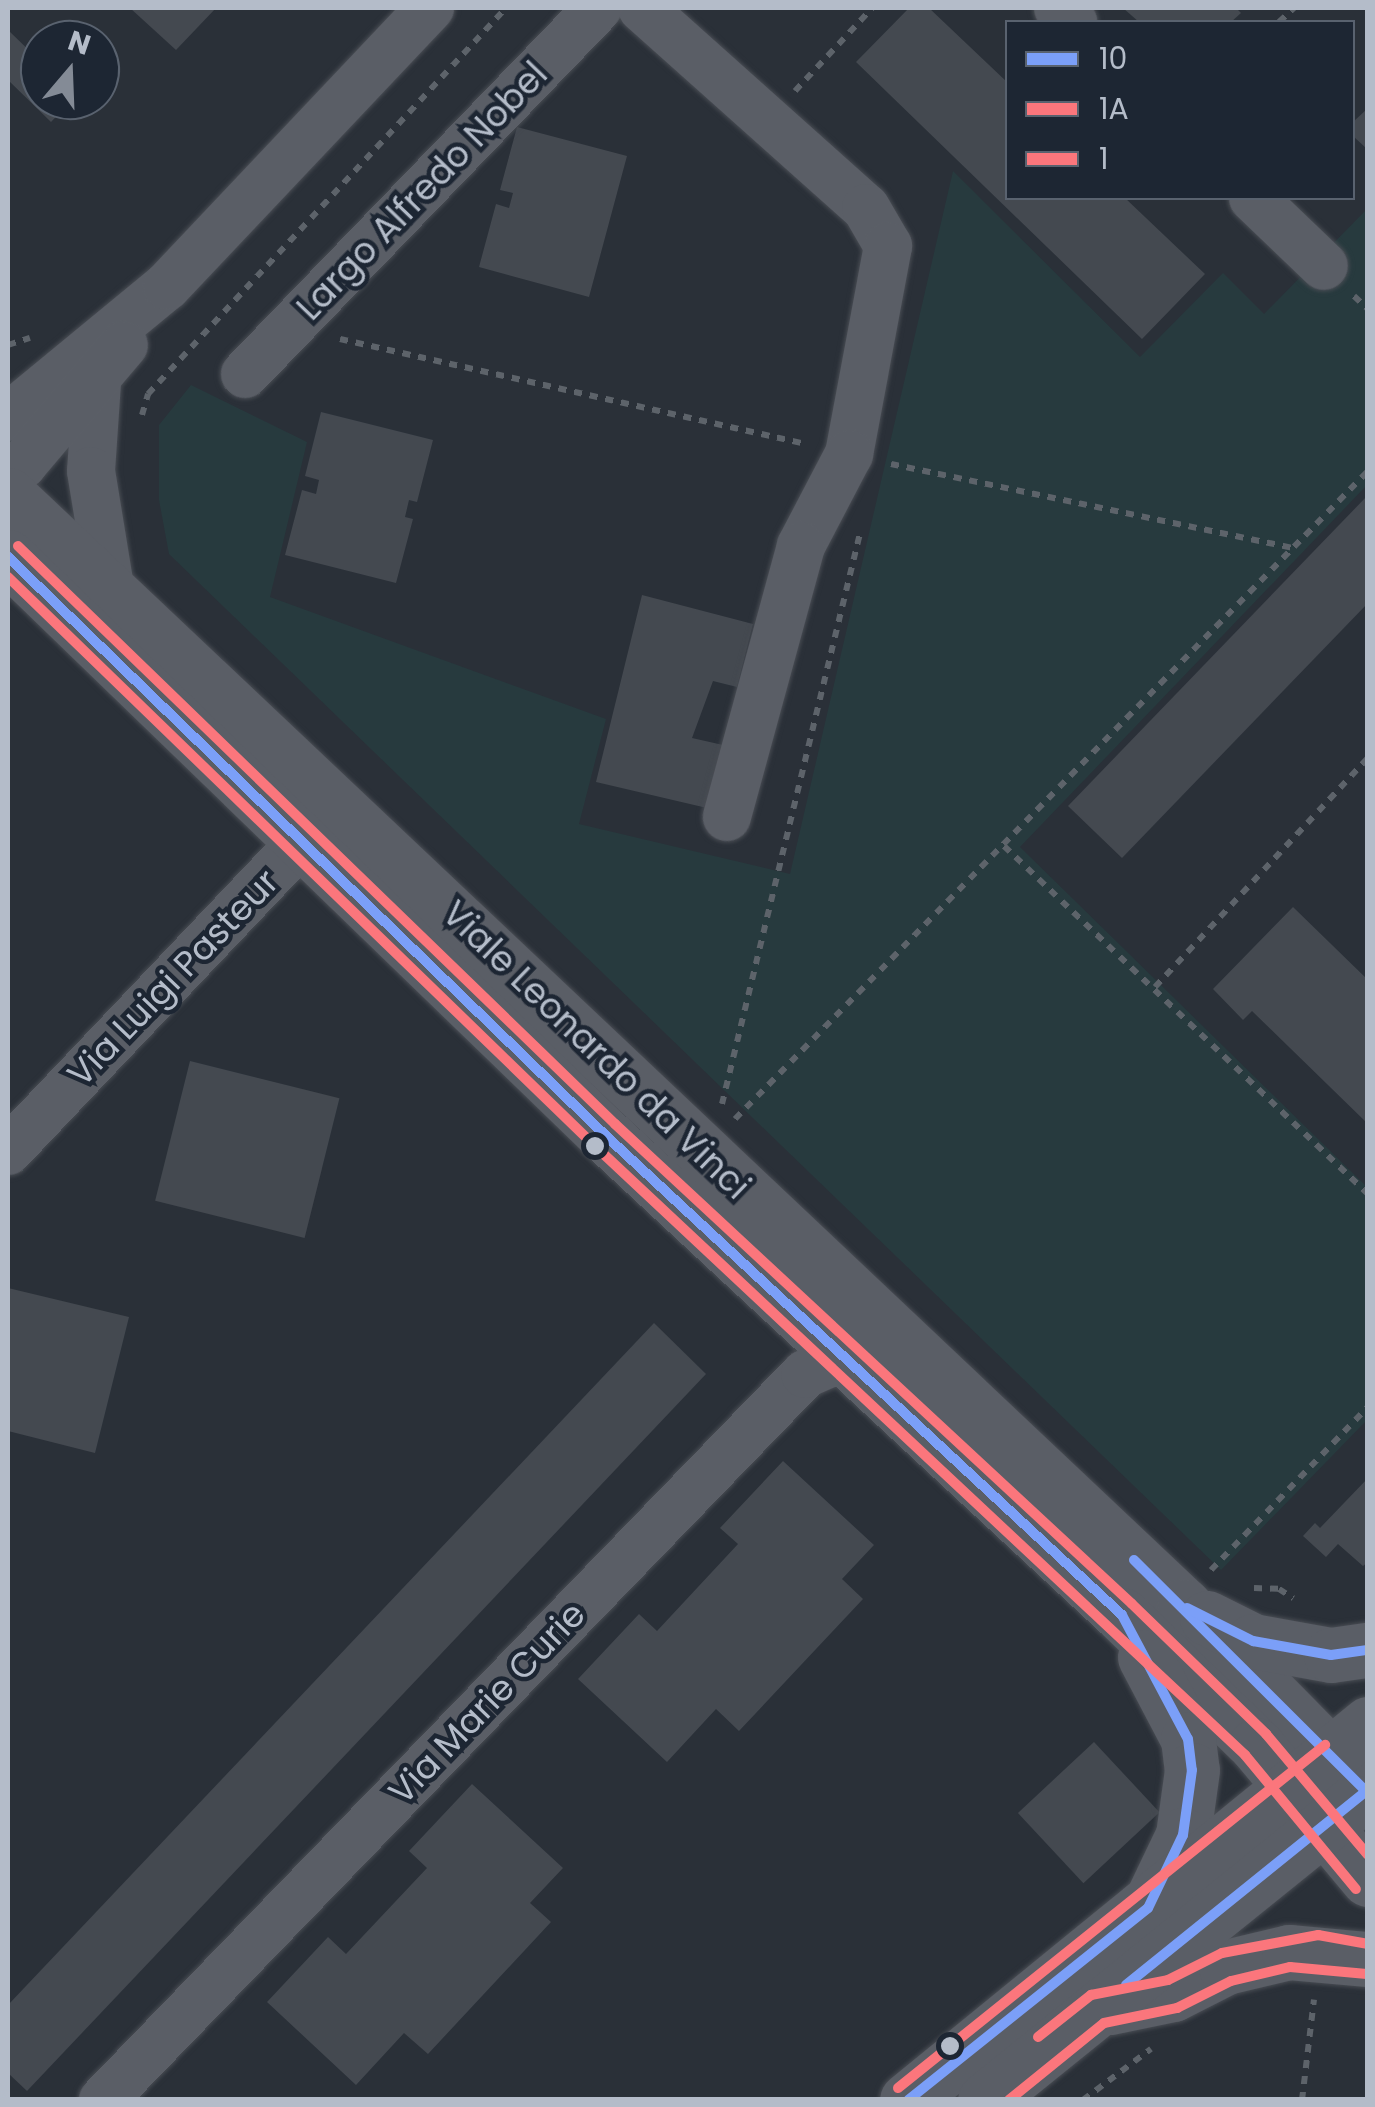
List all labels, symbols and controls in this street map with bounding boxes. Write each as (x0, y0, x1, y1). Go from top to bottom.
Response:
north arrow (20, 20, 120, 120)
legend (1005, 20, 1355, 200)
text: N (63, 21, 96, 65)
text: 10 (1099, 37, 1127, 80)
street label: Largo Alfredo Nobel (288, 53, 556, 329)
text: 1A (1099, 87, 1129, 130)
text: 1 (1099, 137, 1109, 180)
street label: Via Luigi Pasteur (59, 861, 287, 1095)
street label: Viale Leonardo da Vinci (434, 892, 758, 1208)
unlabelled marker (585, 1136, 605, 1156)
street label: Via Marie Curie (380, 1593, 594, 1813)
unlabelled marker (940, 2036, 960, 2056)

